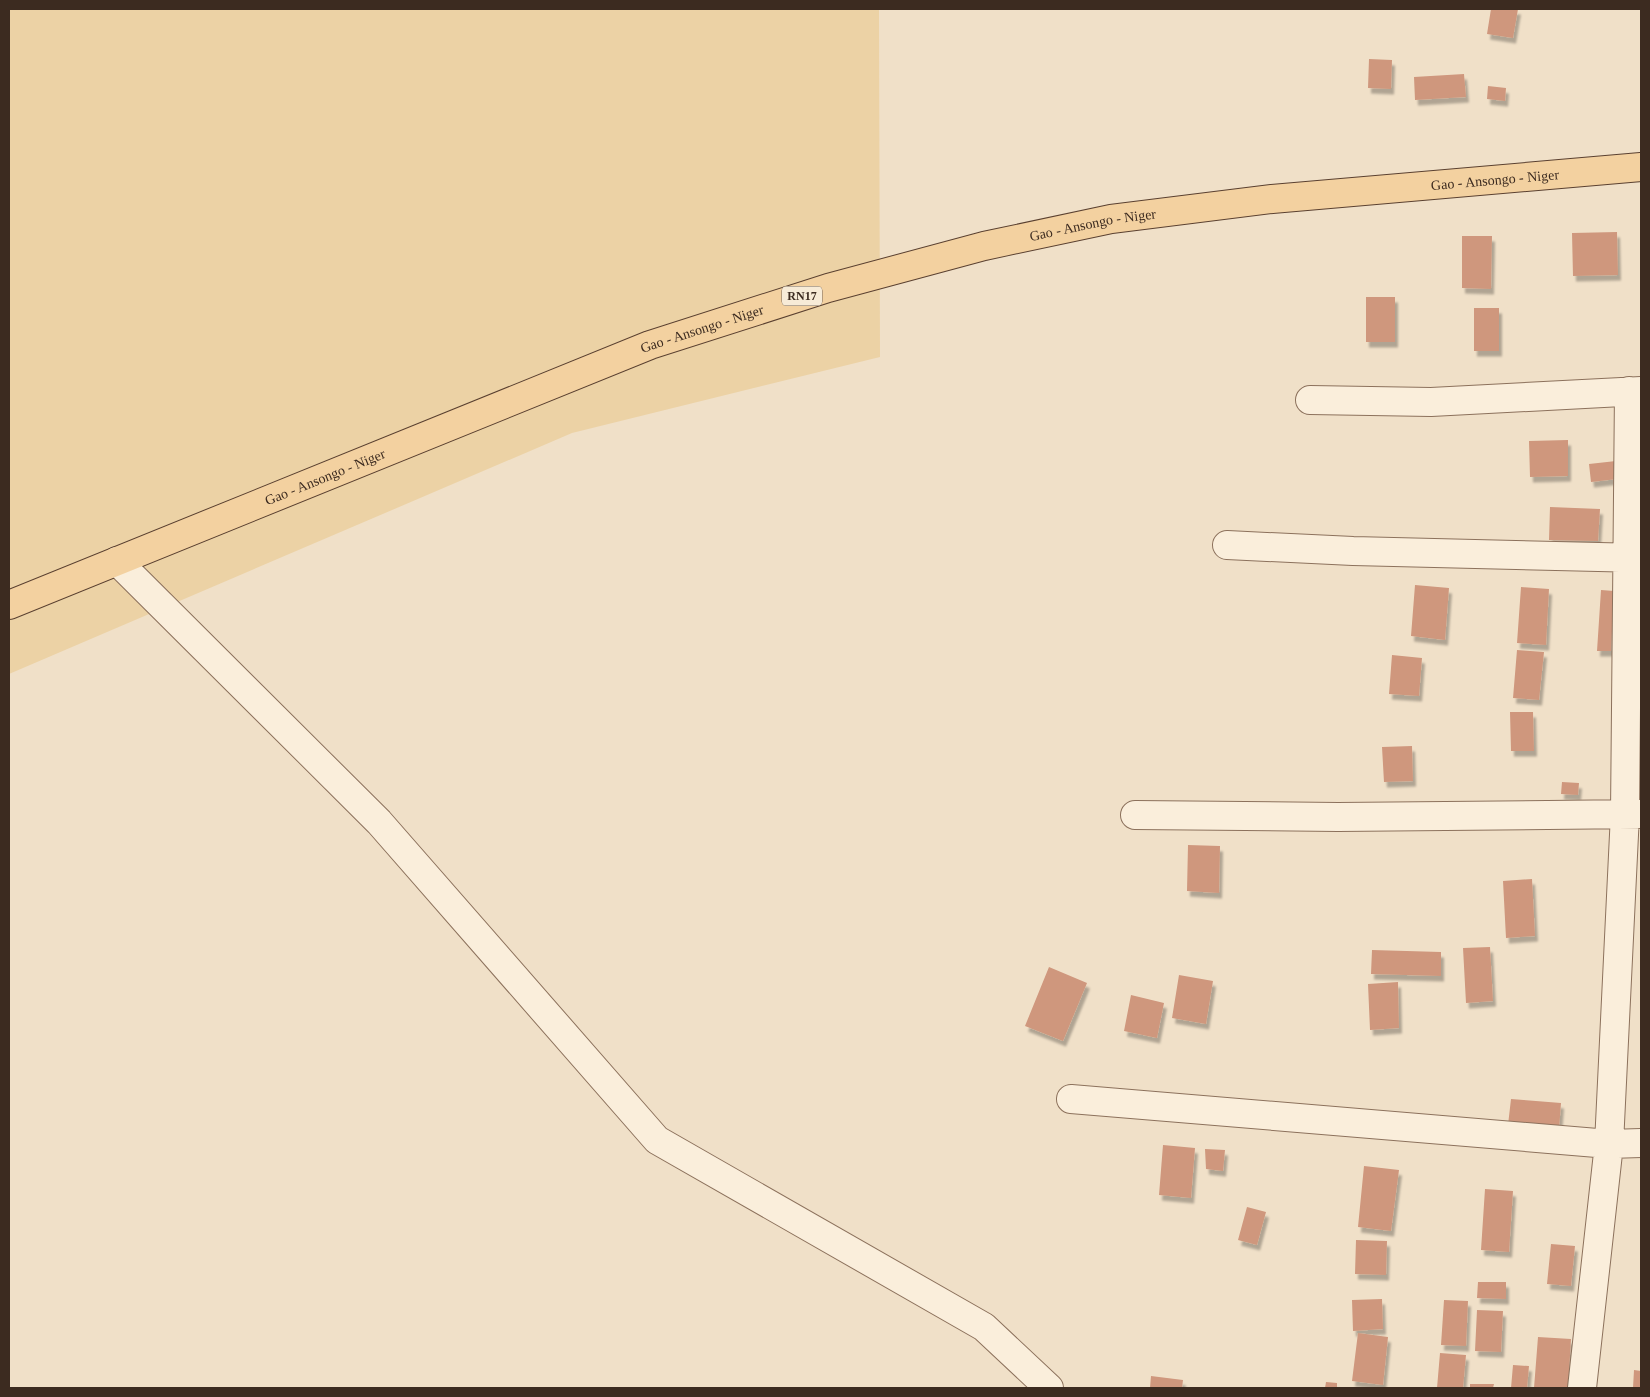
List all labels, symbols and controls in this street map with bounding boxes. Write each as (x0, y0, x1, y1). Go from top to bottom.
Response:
street label: Gao - Ansongo - Niger (1430, 167, 1560, 193)
street label: Gao - Ansongo - Niger (1028, 206, 1157, 244)
road number: RN17 (782, 286, 822, 306)
street label: Gao - Ansongo - Niger (638, 302, 765, 356)
street label: Gao - Ansongo - Niger (263, 446, 388, 508)

